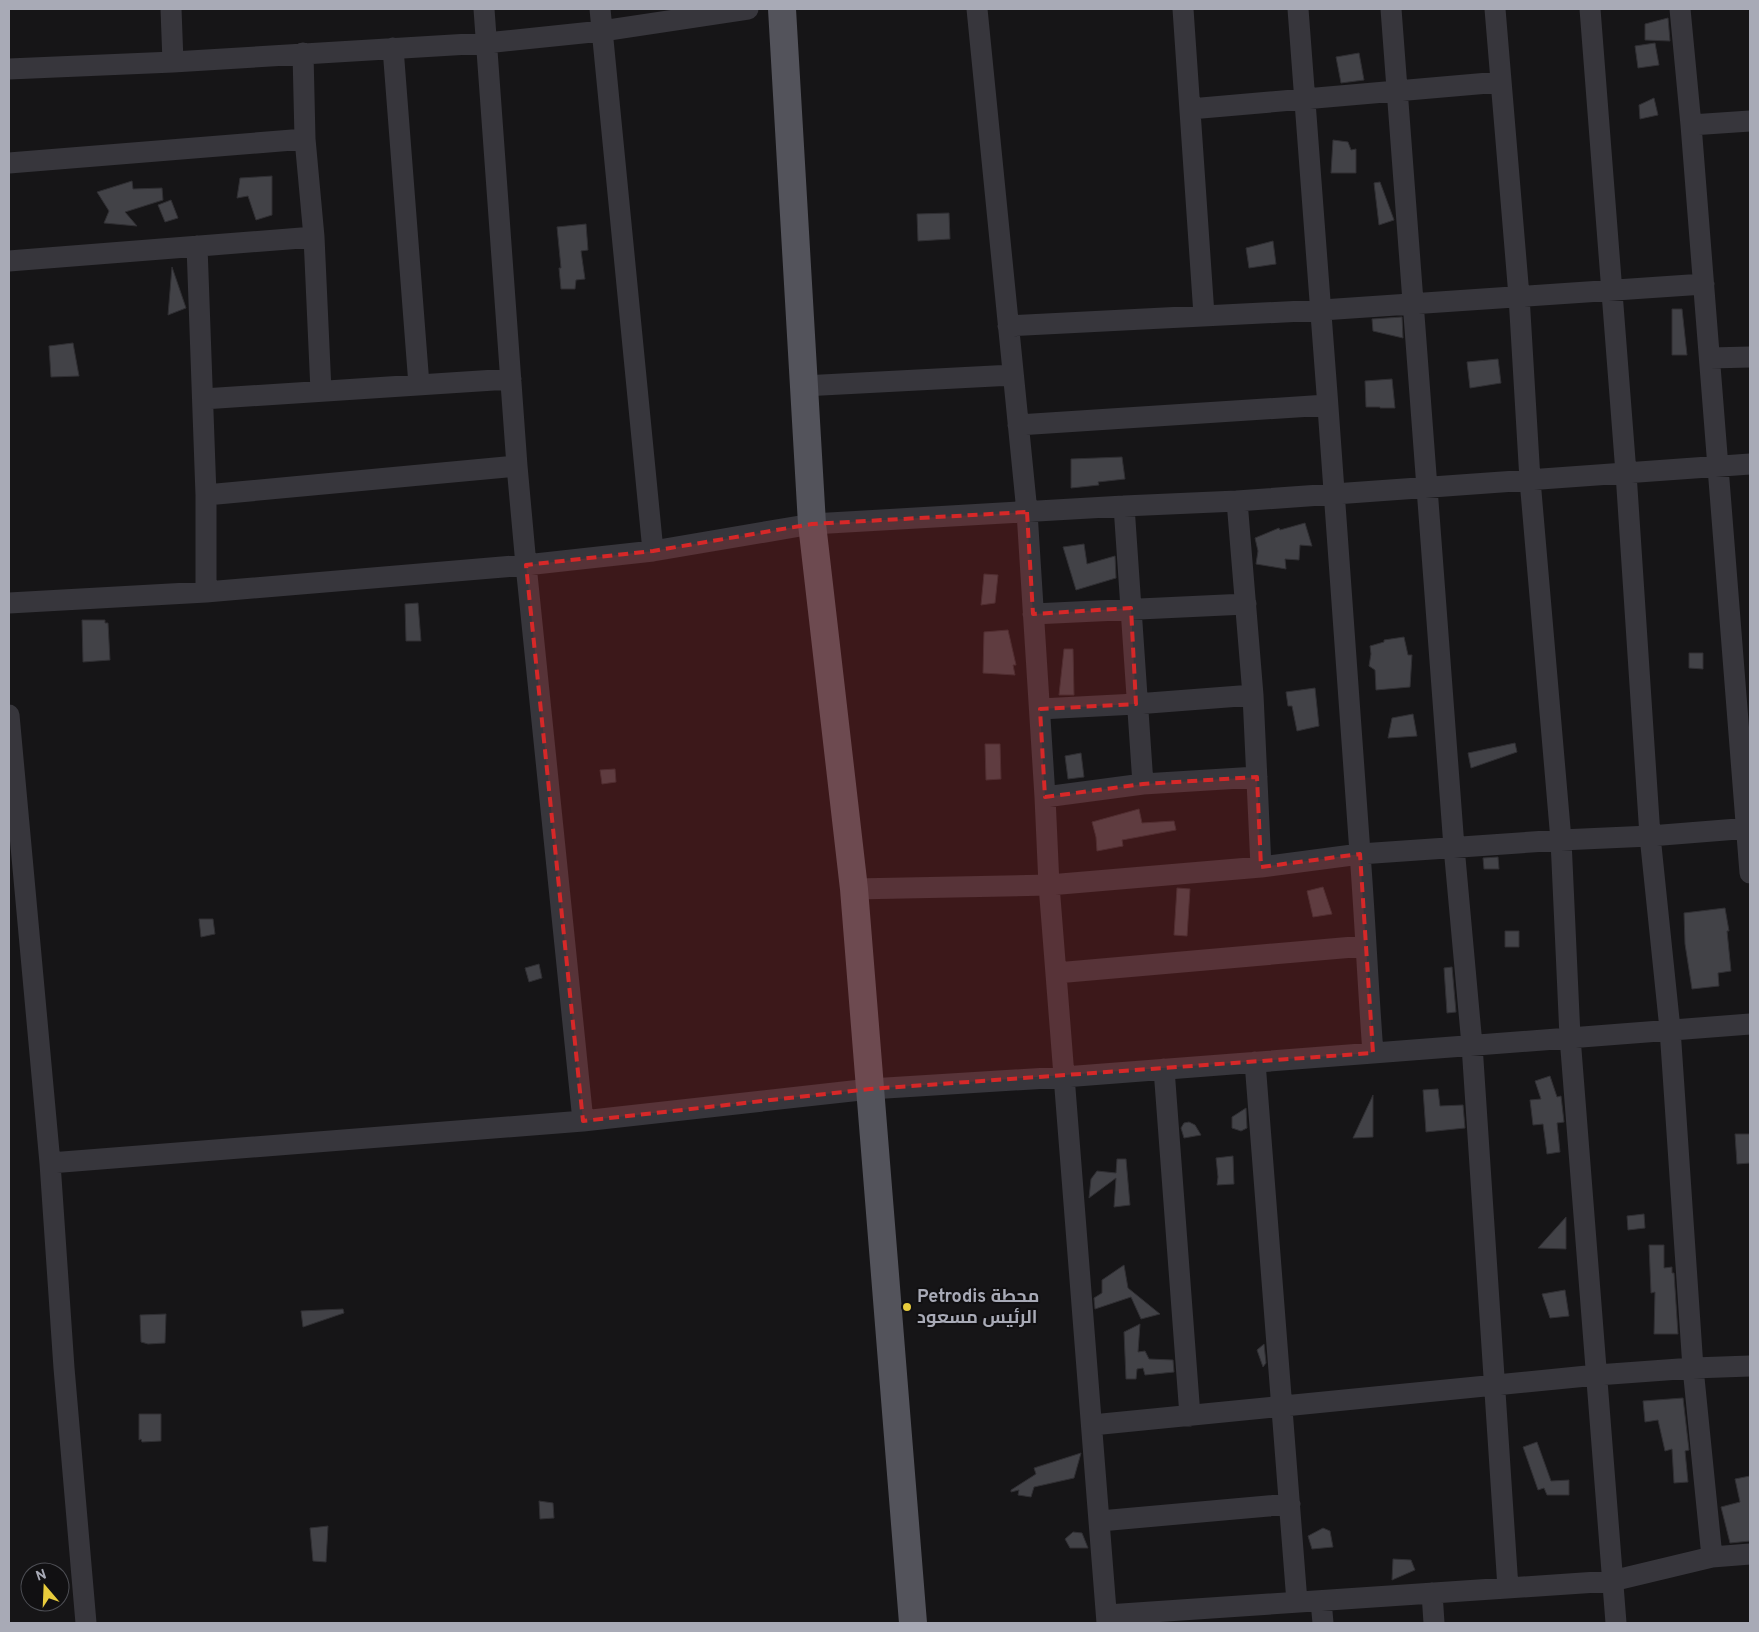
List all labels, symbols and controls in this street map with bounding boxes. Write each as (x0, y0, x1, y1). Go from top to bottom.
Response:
place label: Petrodis محطة الرئيس مسعود (917, 1286, 1039, 1330)
marker: Petrodis محطة الرئيس مسعود (901, 1301, 913, 1313)
north arrow (20, 1562, 70, 1612)
text: N (34, 1566, 49, 1586)

